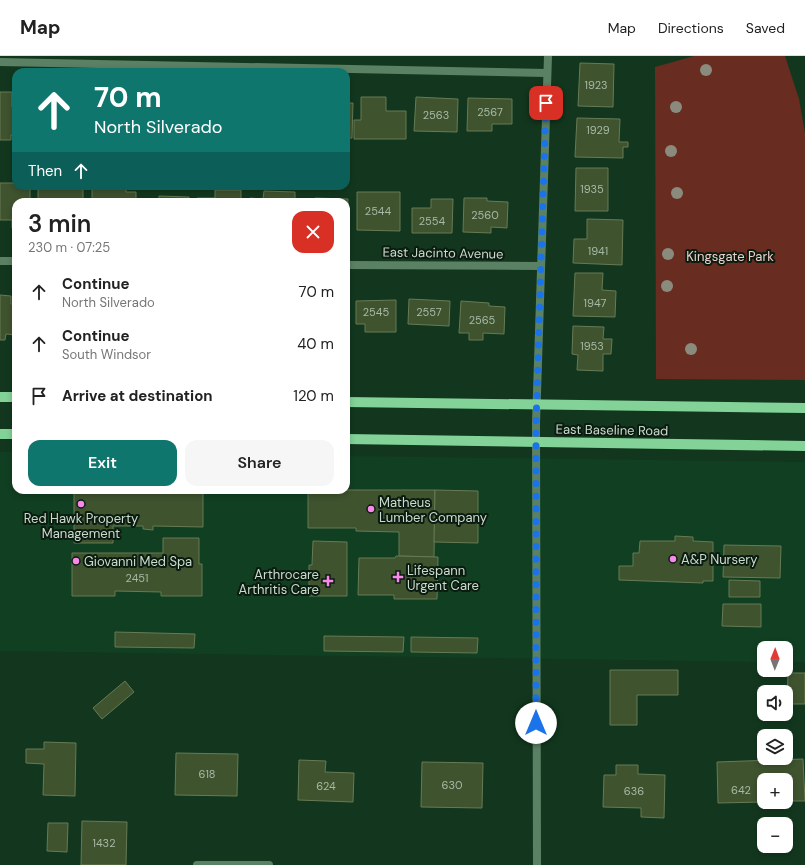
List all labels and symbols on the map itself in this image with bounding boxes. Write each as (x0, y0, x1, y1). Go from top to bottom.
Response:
house number: 1923 (585, 78, 608, 92)
pin (529, 86, 563, 120)
house number: 2567 (477, 105, 503, 119)
house number: 2563 (423, 108, 449, 122)
house number: 1929 (586, 123, 610, 137)
house number: 1935 (580, 182, 604, 196)
house number: 2544 (365, 204, 392, 218)
house number: 2560 (471, 208, 499, 222)
house number: 2554 (419, 214, 446, 228)
street label: East Jacinto Avenue (382, 243, 504, 263)
house number: 1941 (588, 244, 608, 258)
park label: Kingsgate Park (686, 248, 774, 265)
house number: 1947 (584, 296, 607, 310)
house number: 2545 (363, 305, 390, 319)
house number: 2557 (416, 305, 442, 319)
house number: 2565 (469, 313, 496, 327)
house number: 1953 (580, 339, 604, 353)
street label: East Baseline Road (556, 421, 668, 439)
place label: Matheus Lumber Company (379, 494, 487, 526)
marker: Red Hawk Property Management (76, 499, 86, 509)
marker: Matheus Lumber Company (366, 504, 376, 514)
place label: Red Hawk Property Management (24, 510, 138, 542)
place label: A&P Nursery (681, 551, 757, 568)
place label: Giovanni Med Spa (84, 553, 192, 570)
marker: A&P Nursery (668, 554, 678, 564)
marker: Giovanni Med Spa (71, 556, 81, 566)
place label: Lifespann Urgent Care (407, 562, 479, 594)
place label: Arthrocare Arthritis Care (239, 566, 319, 598)
house number: 2451 (126, 571, 148, 585)
marker: Lifespann Urgent Care (392, 571, 404, 583)
marker: Arthrocare Arthritis Care (322, 575, 334, 587)
north arrow (757, 641, 793, 677)
position arrow (515, 702, 557, 744)
house number: 618 (198, 767, 216, 781)
house number: 630 (442, 778, 462, 792)
house number: 624 (316, 779, 336, 793)
house number: 642 (731, 783, 751, 797)
house number: 636 (624, 784, 644, 798)
house number: 1432 (93, 836, 115, 850)

